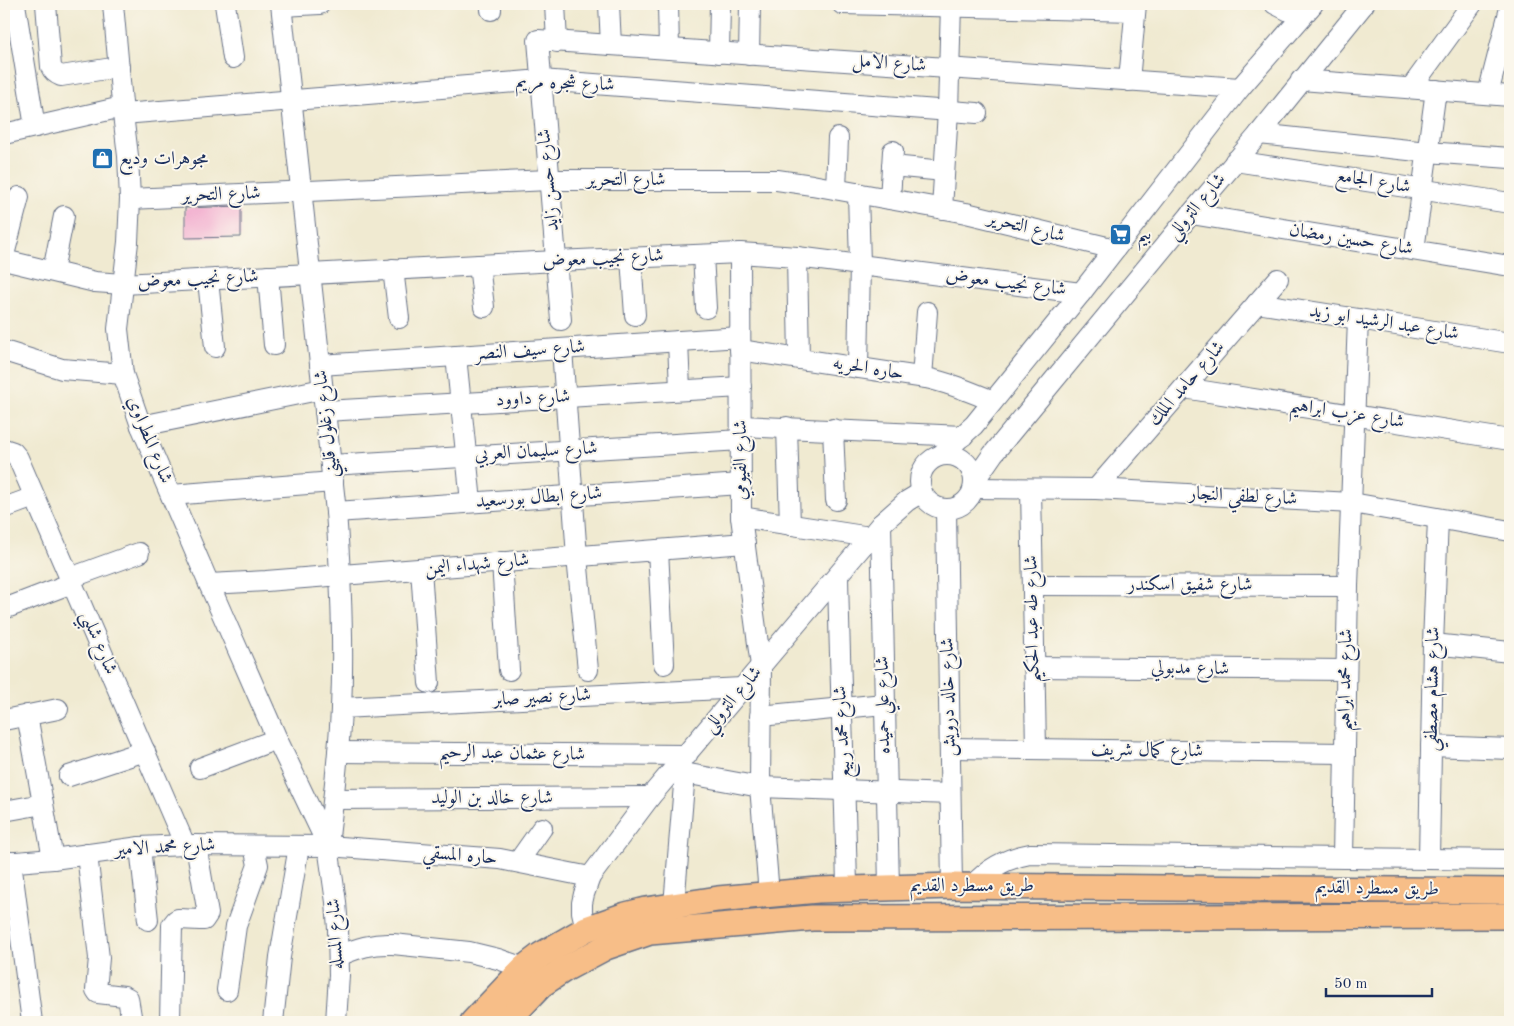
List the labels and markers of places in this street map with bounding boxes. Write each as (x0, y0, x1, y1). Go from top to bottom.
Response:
shop icon: مجوهرات وديع (91, 147, 115, 171)
place label: مجوهرات وديع (119, 150, 209, 175)
supermarket icon: بيم (1109, 222, 1133, 246)
place label: بيم (1137, 225, 1151, 252)

